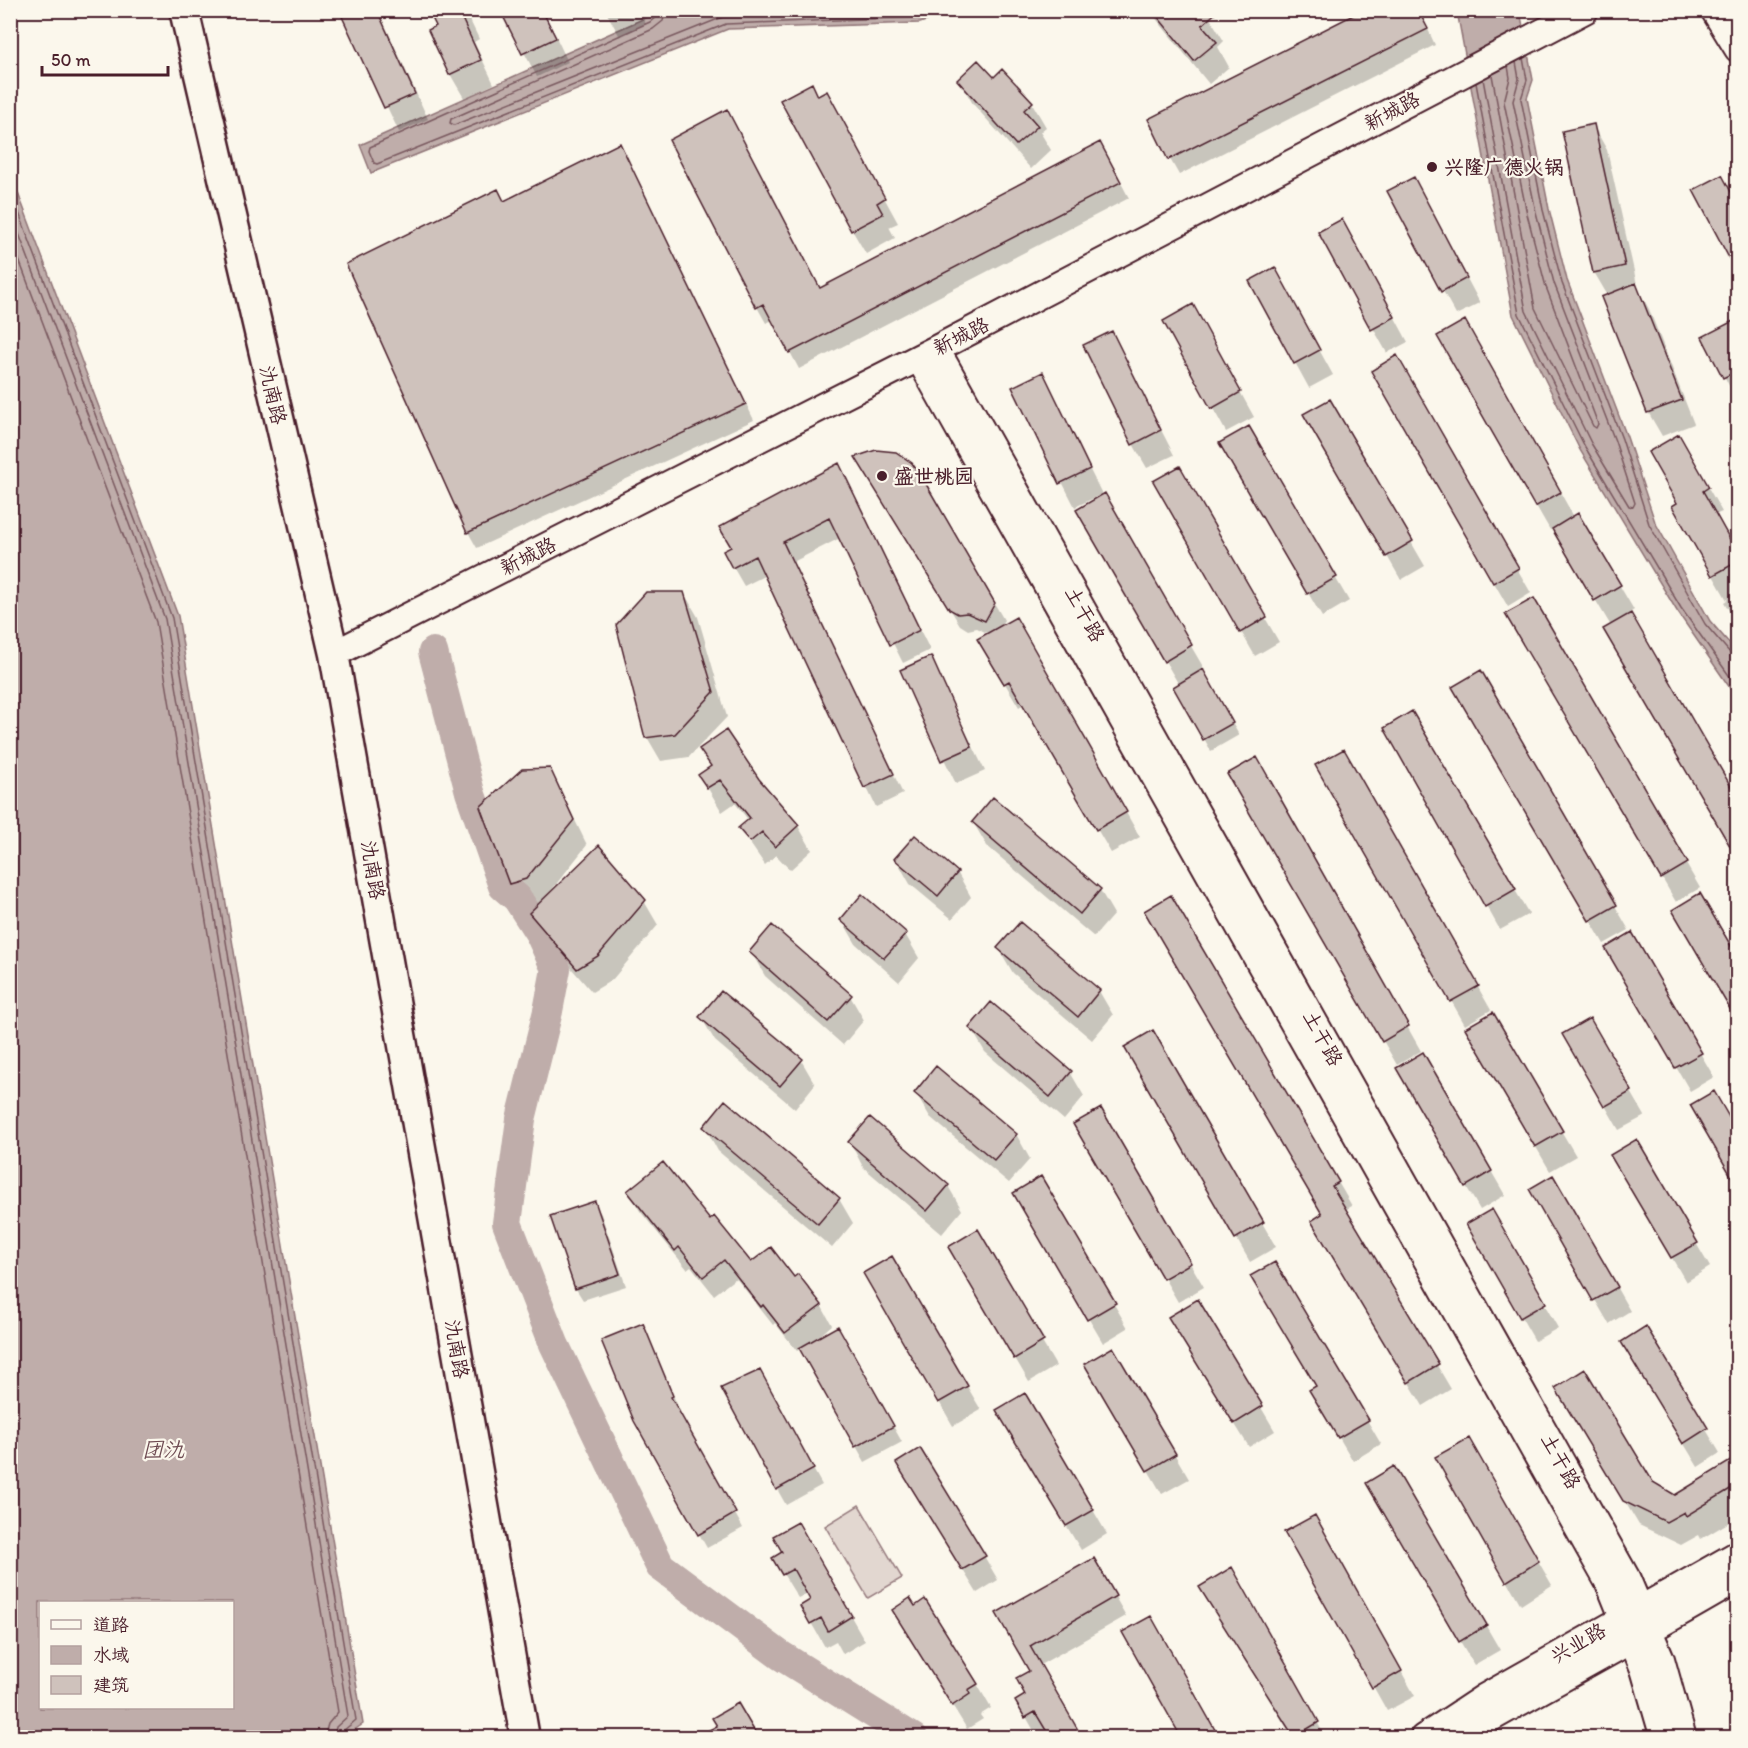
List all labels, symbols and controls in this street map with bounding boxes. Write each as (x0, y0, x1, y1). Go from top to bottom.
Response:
scale bar (42, 39, 168, 77)
text: 50 m (51, 49, 91, 71)
street label: 新城路 (1360, 86, 1425, 136)
place label: 兴隆广德火锅 (1444, 155, 1564, 179)
marker: 兴隆广德火锅 (1425, 160, 1439, 174)
street label: 新城路 (929, 311, 994, 360)
street label: 氿南路 (255, 363, 292, 428)
place label: 盛世桃园 (894, 464, 974, 488)
marker: 盛世桃园 (875, 469, 889, 483)
street label: 新城路 (496, 531, 561, 580)
street label: 土干路 (1060, 582, 1111, 647)
street label: 氿南路 (356, 838, 390, 903)
street label: 土干路 (1298, 1006, 1349, 1071)
street label: 氿南路 (440, 1317, 474, 1382)
street label: 土干路 (1536, 1429, 1587, 1494)
water label: 团氿 (142, 1437, 185, 1462)
legend (39, 1601, 234, 1709)
text: 道路 (93, 1614, 129, 1636)
street label: 兴业路 (1546, 1617, 1611, 1668)
text: 水域 (93, 1644, 129, 1666)
text: 建筑 (93, 1674, 129, 1696)

